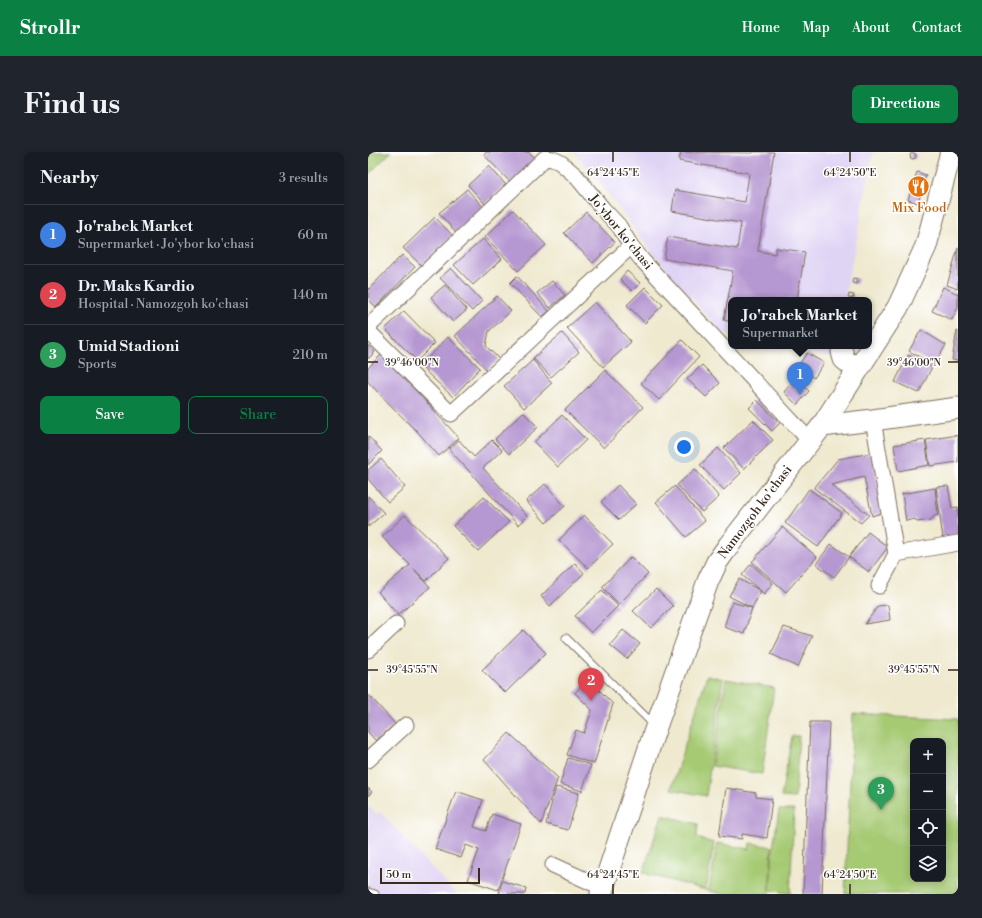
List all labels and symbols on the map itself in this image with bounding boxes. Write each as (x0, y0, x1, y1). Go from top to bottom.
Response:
text: 64°24'45"E (587, 167, 639, 179)
text: 64°24'50"E (824, 167, 876, 179)
restaurant icon: Mix Food (906, 173, 932, 199)
street label: Jo'ybor ko'chasi (585, 190, 656, 273)
place label: Mix Food (892, 200, 947, 216)
text: 39°46'00"N (385, 357, 440, 369)
text: 39°46'00"N (887, 357, 942, 369)
pin: 1 (787, 362, 813, 395)
your location (674, 437, 694, 457)
street label: Namozgoh ko'chasi (715, 462, 795, 562)
text: 39°45'55"N (386, 664, 438, 676)
text: 39°45'55"N (888, 664, 940, 676)
pin: 2 (578, 668, 604, 701)
pin: 3 (868, 777, 894, 810)
scale bar (380, 866, 480, 885)
text: 64°24'45"E (587, 869, 639, 881)
text: 64°24'50"E (824, 869, 876, 881)

